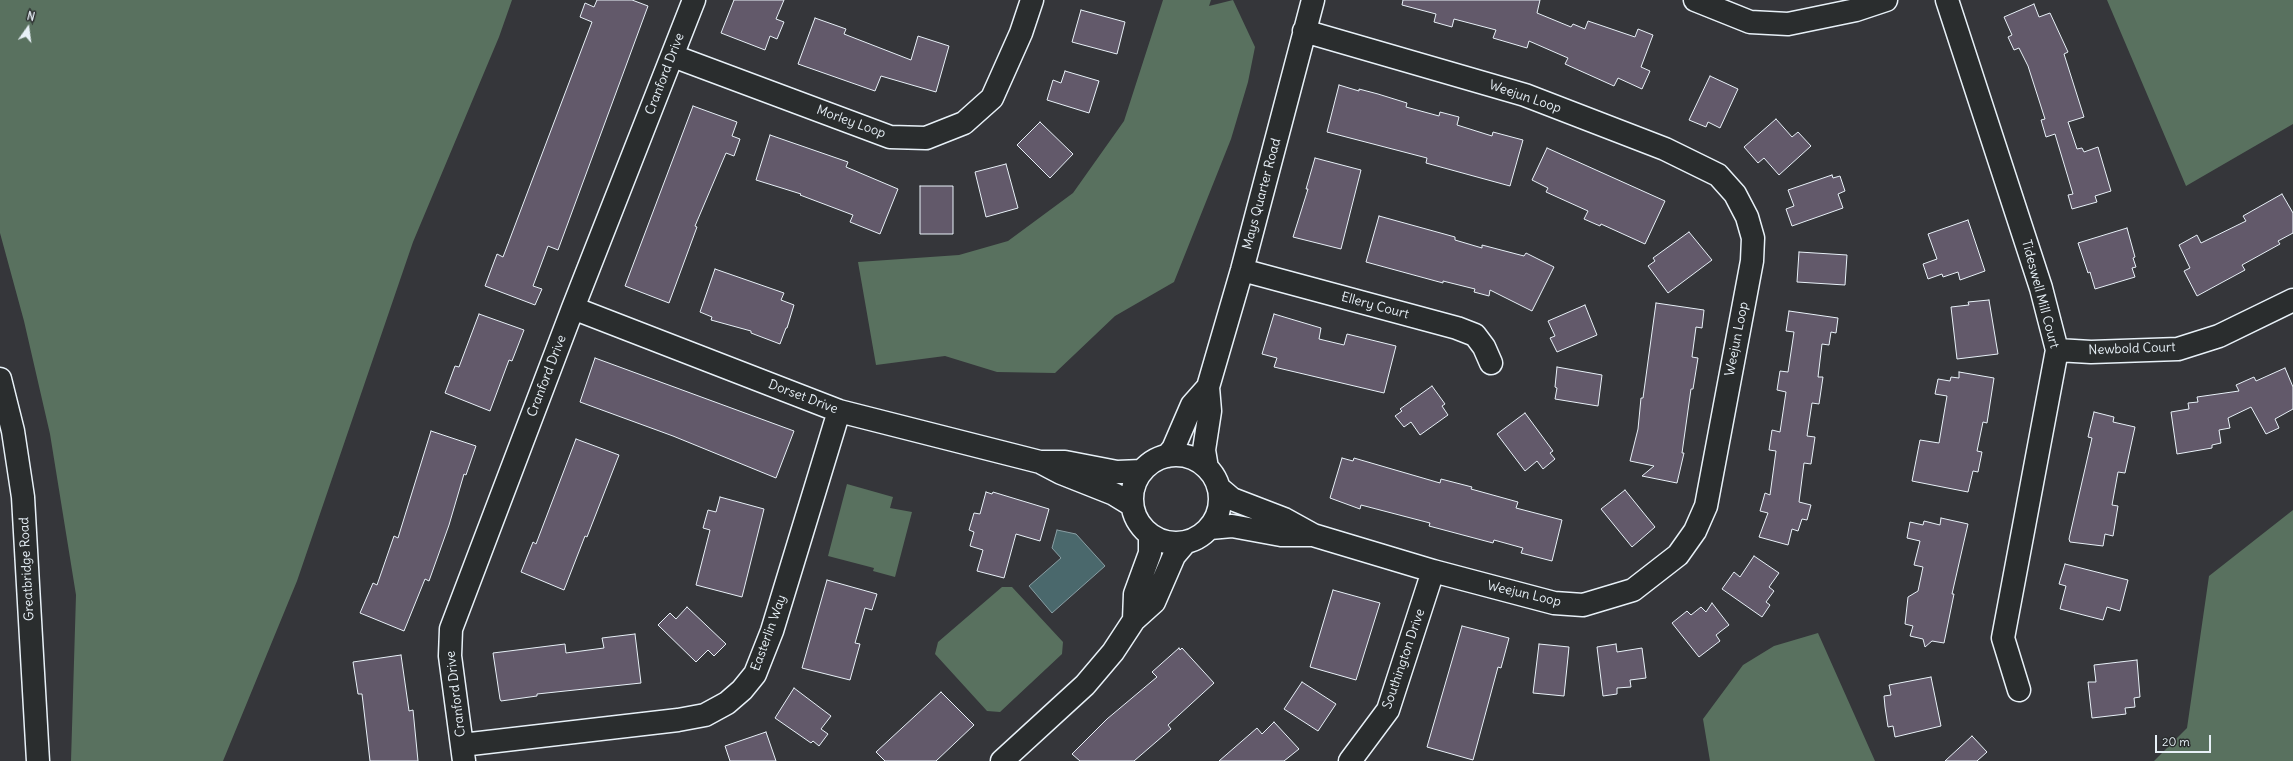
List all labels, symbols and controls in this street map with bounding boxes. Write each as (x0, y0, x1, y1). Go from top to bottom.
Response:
north arrow (8, 8, 48, 48)
text: N (26, 9, 36, 24)
street label: Cranford Drive (642, 31, 688, 117)
street label: Weejun Loop (1487, 77, 1563, 117)
street label: Morley Loop (814, 102, 888, 142)
street label: Mays Quarter Road (1240, 137, 1284, 251)
street label: Tideswell Mill Court (2018, 238, 2062, 350)
street label: Ellery Court (1340, 290, 1410, 322)
street label: Weejun Loop (1722, 301, 1752, 377)
street label: Cranford Drive (524, 333, 570, 419)
street label: Newbold Court (2088, 340, 2176, 358)
street label: Dorset Drive (766, 377, 840, 417)
street label: Greatbridge Road (16, 517, 38, 621)
street label: Weejun Loop (1486, 578, 1562, 610)
street label: Easterlin Way (748, 593, 790, 673)
street label: Southington Drive (1380, 607, 1428, 711)
street label: Cranford Drive (443, 650, 469, 738)
scale bar (2157, 727, 2213, 753)
text: 20 m (2162, 734, 2190, 749)

